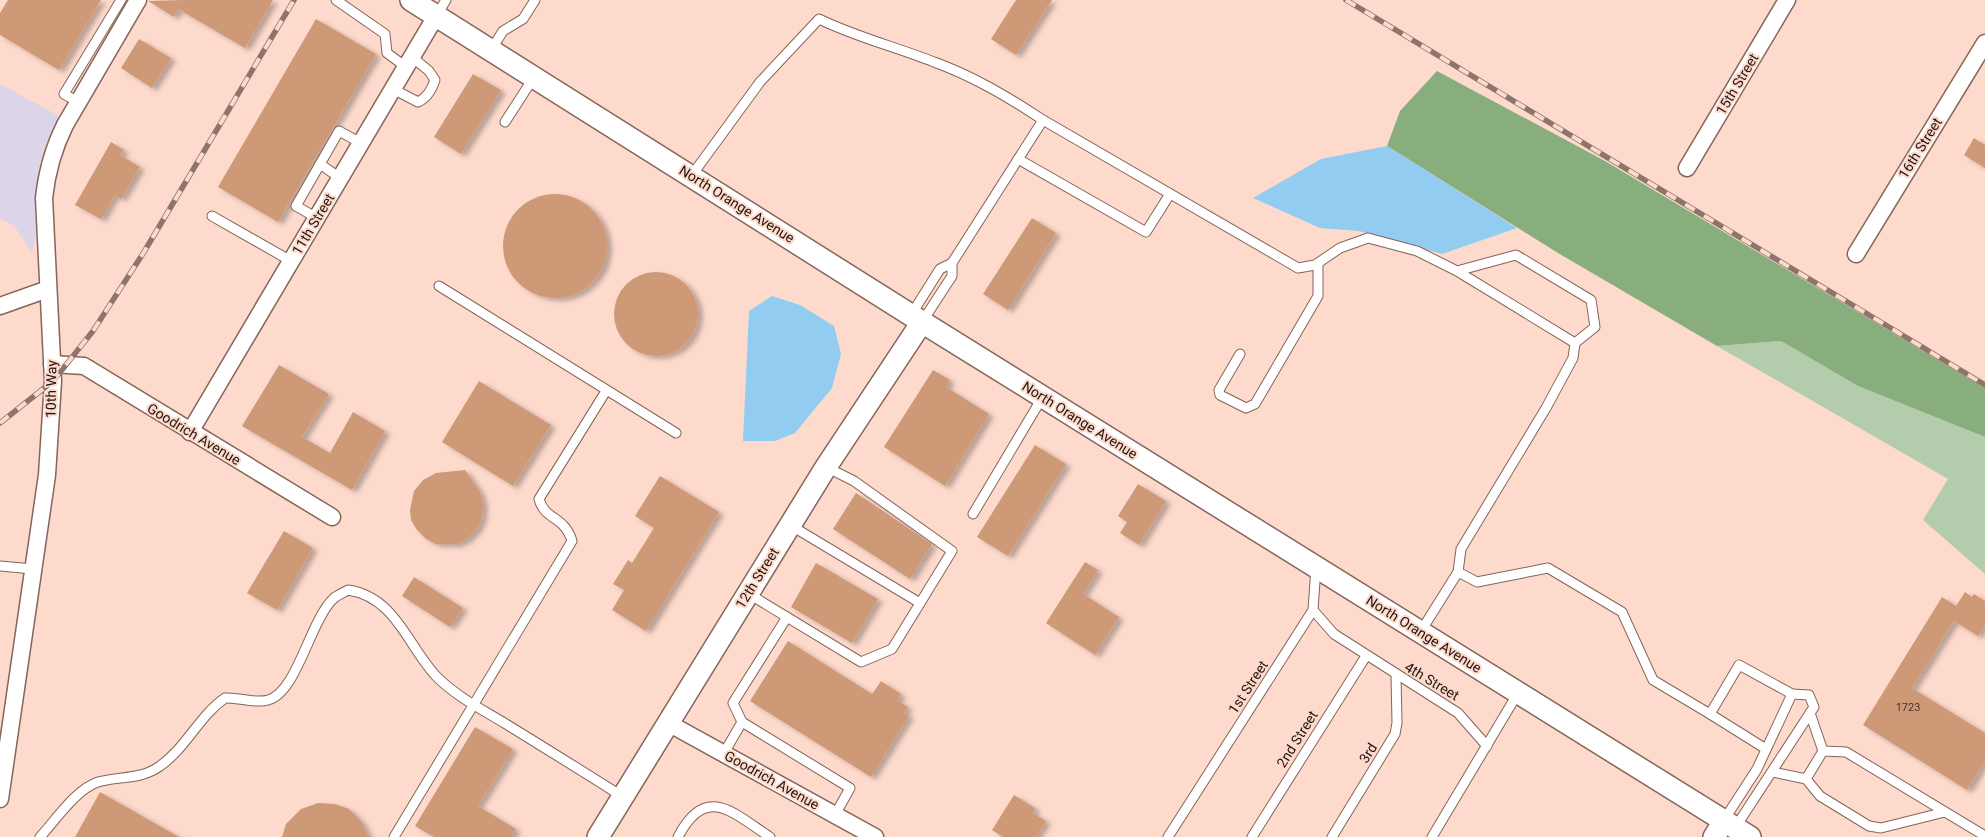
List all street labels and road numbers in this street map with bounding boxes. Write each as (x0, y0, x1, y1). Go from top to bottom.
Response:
street label: 15th Street (1713, 50, 1762, 117)
street label: 16th Street (1895, 114, 1945, 181)
street label: North Orange Avenue (676, 162, 798, 246)
street label: 11th Street (289, 190, 338, 257)
street label: 10th Way (42, 360, 60, 418)
street label: North Orange Avenue (1019, 378, 1141, 462)
street label: Goodrich Avenue (145, 400, 243, 468)
street label: 12th Street (732, 544, 782, 611)
street label: North Orange Avenue (1363, 592, 1485, 676)
street label: 1st Street (1225, 657, 1271, 717)
street label: 4th Street (1402, 659, 1462, 704)
street label: 2nd Street (1273, 707, 1321, 770)
street label: 3rd (1356, 740, 1380, 766)
street label: Goodrich Avenue (722, 747, 822, 813)

